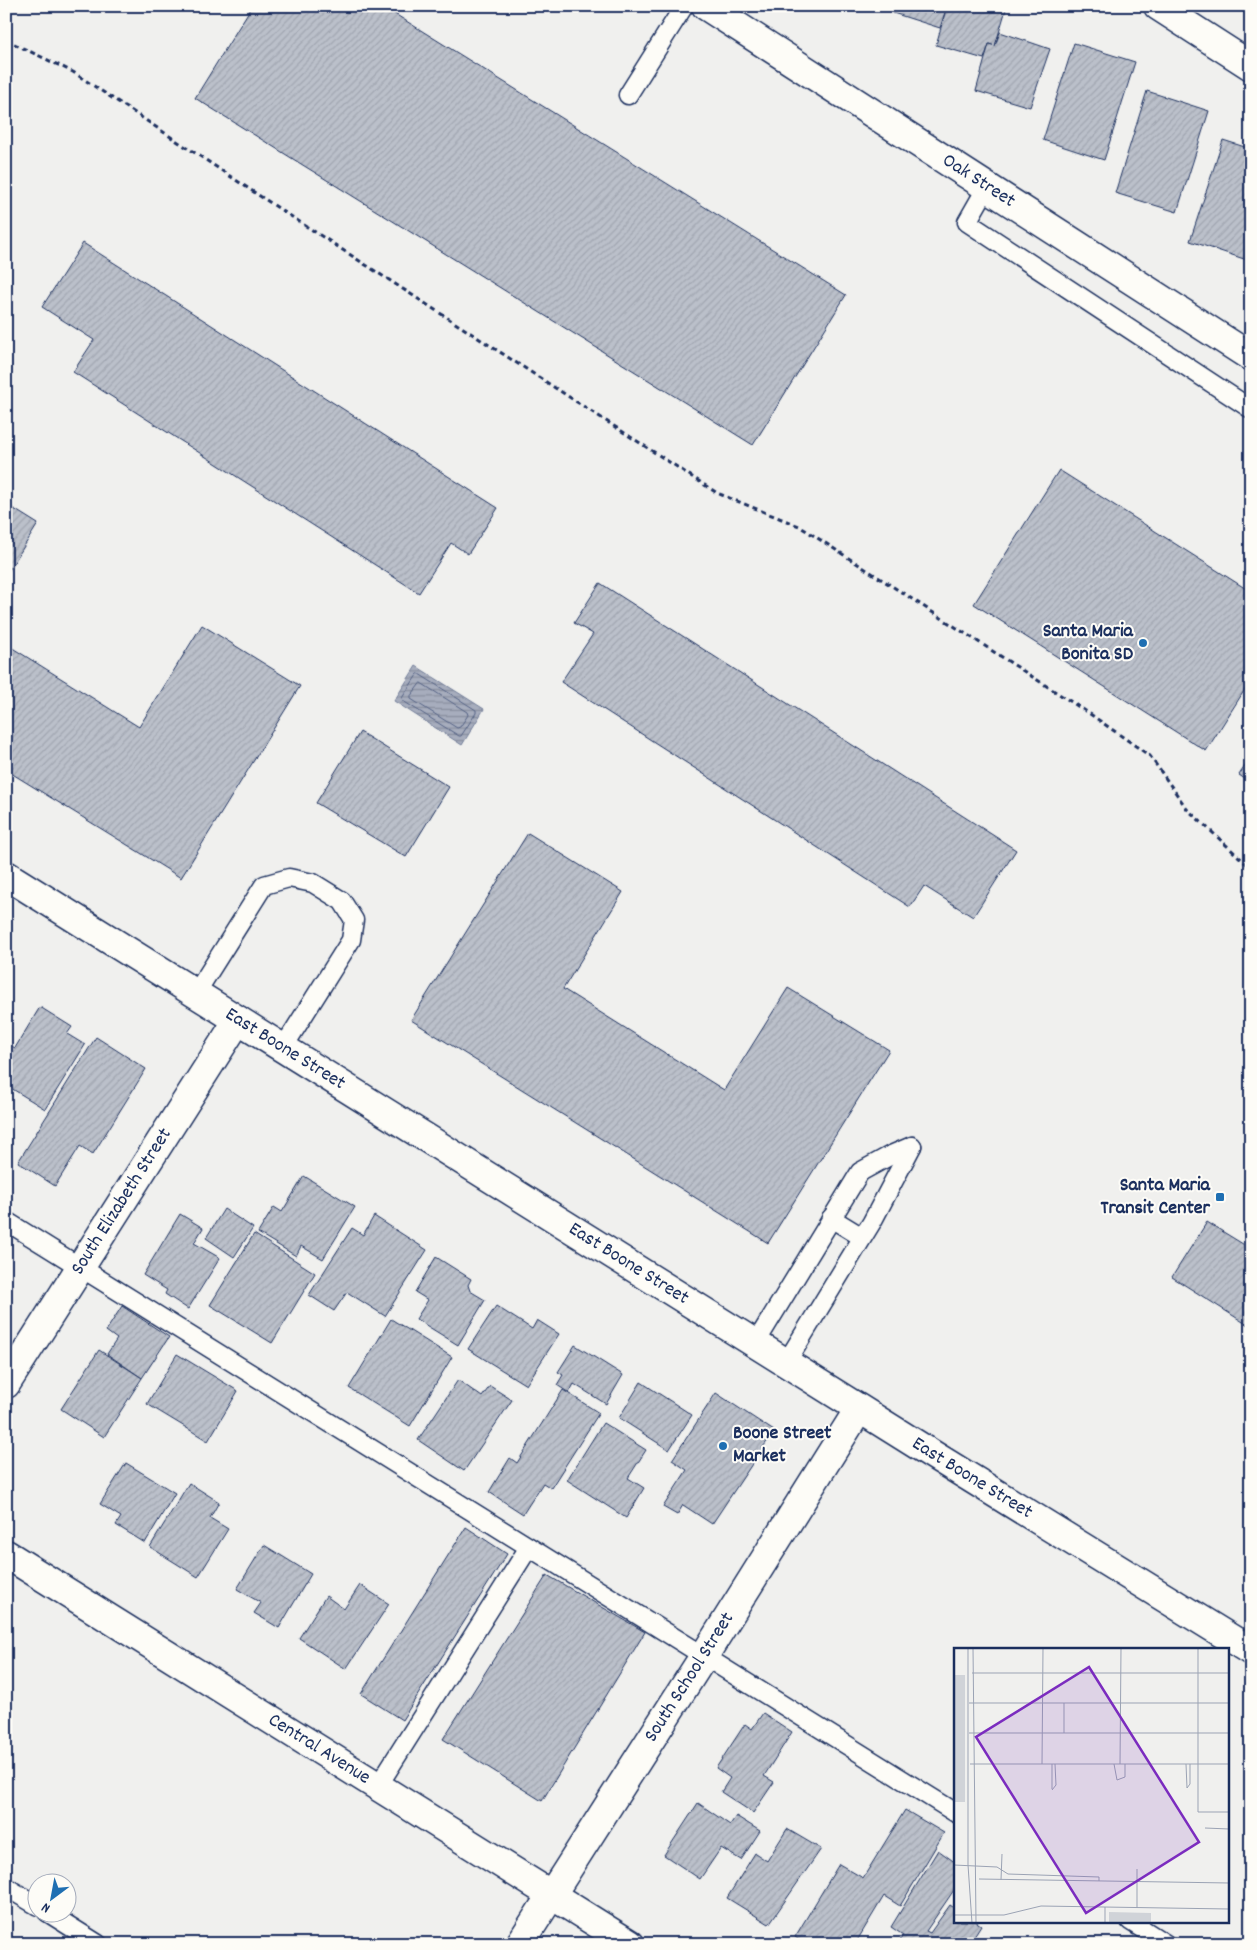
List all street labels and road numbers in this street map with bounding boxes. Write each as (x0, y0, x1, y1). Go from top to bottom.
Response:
street label: Oak Street (936, 147, 1021, 215)
street label: East Boone Street (219, 1001, 351, 1098)
street label: South Elizabeth Street (65, 1123, 179, 1281)
street label: East Boone Street (563, 1216, 694, 1313)
street label: East Boone Street (906, 1431, 1038, 1527)
street label: South School Street (638, 1607, 742, 1748)
street label: Central Avenue (262, 1707, 376, 1792)

